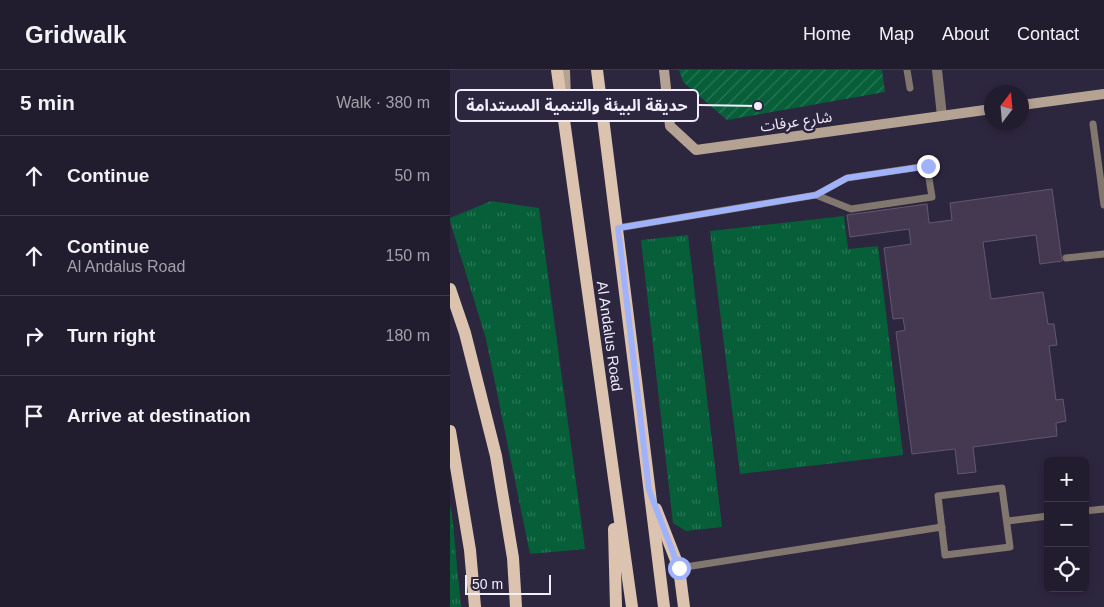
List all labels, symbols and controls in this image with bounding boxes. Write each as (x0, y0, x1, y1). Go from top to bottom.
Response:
text: Gridwalk (25, 21, 126, 48)
text: Home (803, 24, 851, 44)
text: Map (879, 24, 914, 44)
text: About (942, 24, 989, 44)
text: Contact (1017, 24, 1079, 44)
north arrow (984, 85, 1029, 130)
callout: حديقة البيئة والتنمية المستدامة (456, 90, 698, 121)
text: 5 min (20, 91, 75, 114)
text: Walk · 380 m (336, 94, 430, 111)
text: حديقة البيئة والتنمية المستدامة (466, 97, 688, 115)
street label: شارع عرفات (759, 108, 834, 138)
route end (917, 155, 940, 178)
icon: ahead (20, 162, 48, 190)
text: Continue (67, 165, 149, 186)
text: 50 m (394, 167, 430, 184)
text: Continue (67, 236, 149, 257)
icon: ahead (20, 242, 48, 270)
text: 150 m (386, 247, 430, 264)
text: Al Andalus Road (67, 258, 185, 275)
street label: Al Andalus Road (594, 280, 626, 392)
icon: right (20, 322, 48, 350)
text: Turn right (67, 325, 155, 346)
text: 180 m (386, 327, 430, 344)
icon: arrive (20, 402, 48, 430)
text: Arrive at destination (67, 405, 251, 426)
map controls (1044, 457, 1089, 592)
button: + (1044, 457, 1089, 502)
button: − (1044, 502, 1089, 547)
button: locate (1044, 547, 1089, 592)
route start (668, 557, 691, 580)
scale bar (465, 572, 551, 595)
text: 50 m (472, 576, 503, 592)

